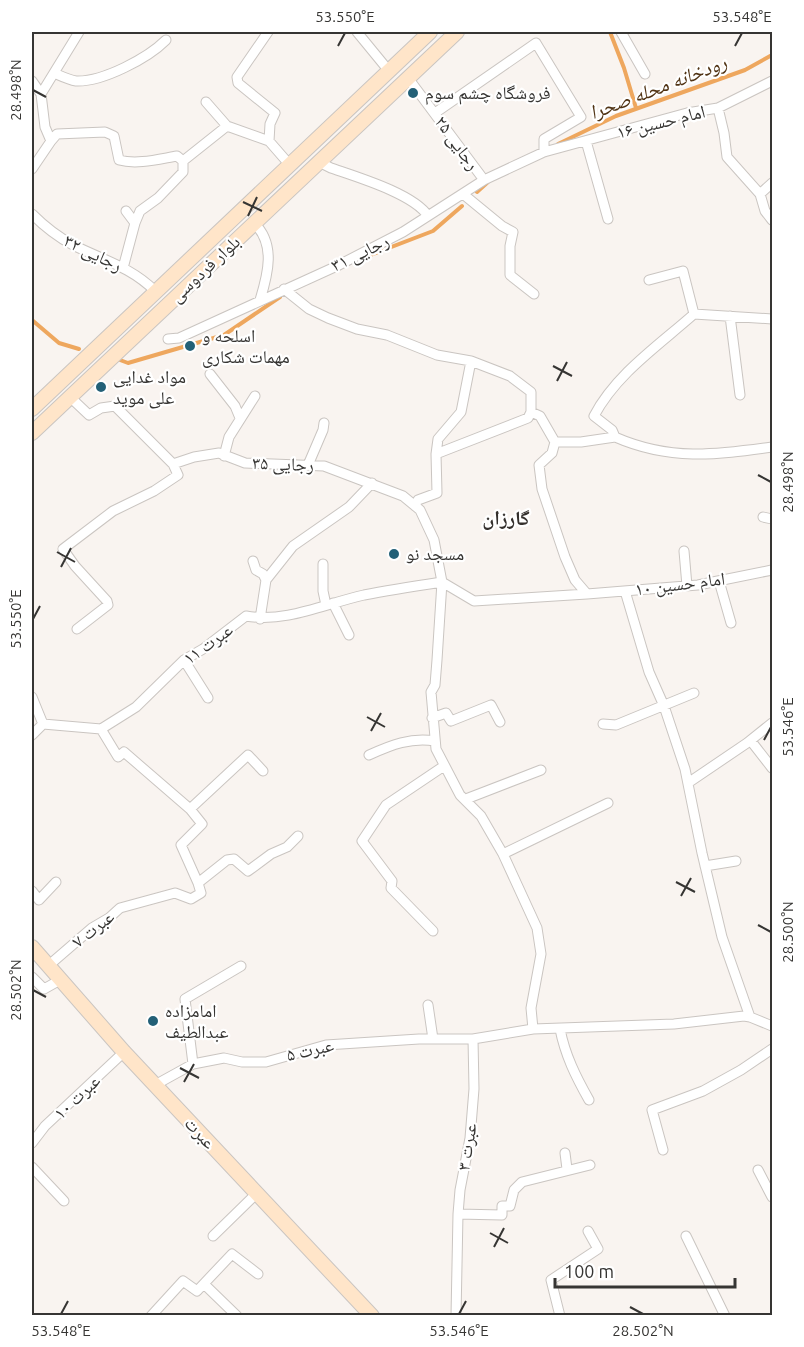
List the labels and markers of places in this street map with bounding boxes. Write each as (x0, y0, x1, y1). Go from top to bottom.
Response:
place label: فروشگاه چشم سوم (425, 82, 550, 105)
marker: فروشگاه چشم سوم (406, 86, 420, 100)
place label: اسلحه و مهمات شکاری (202, 325, 290, 368)
marker: اسلحه و مهمات شکاری (183, 339, 197, 353)
place label: مواد غدایی علی موید (113, 366, 186, 409)
marker: مواد غدایی علی موید (94, 380, 108, 394)
place label: مسجد نو (406, 543, 464, 564)
marker: مسجد نو (387, 547, 401, 561)
place label: امامزاده عبدالطیف (165, 1000, 229, 1043)
marker: امامزاده عبدالطیف (146, 1014, 160, 1028)

